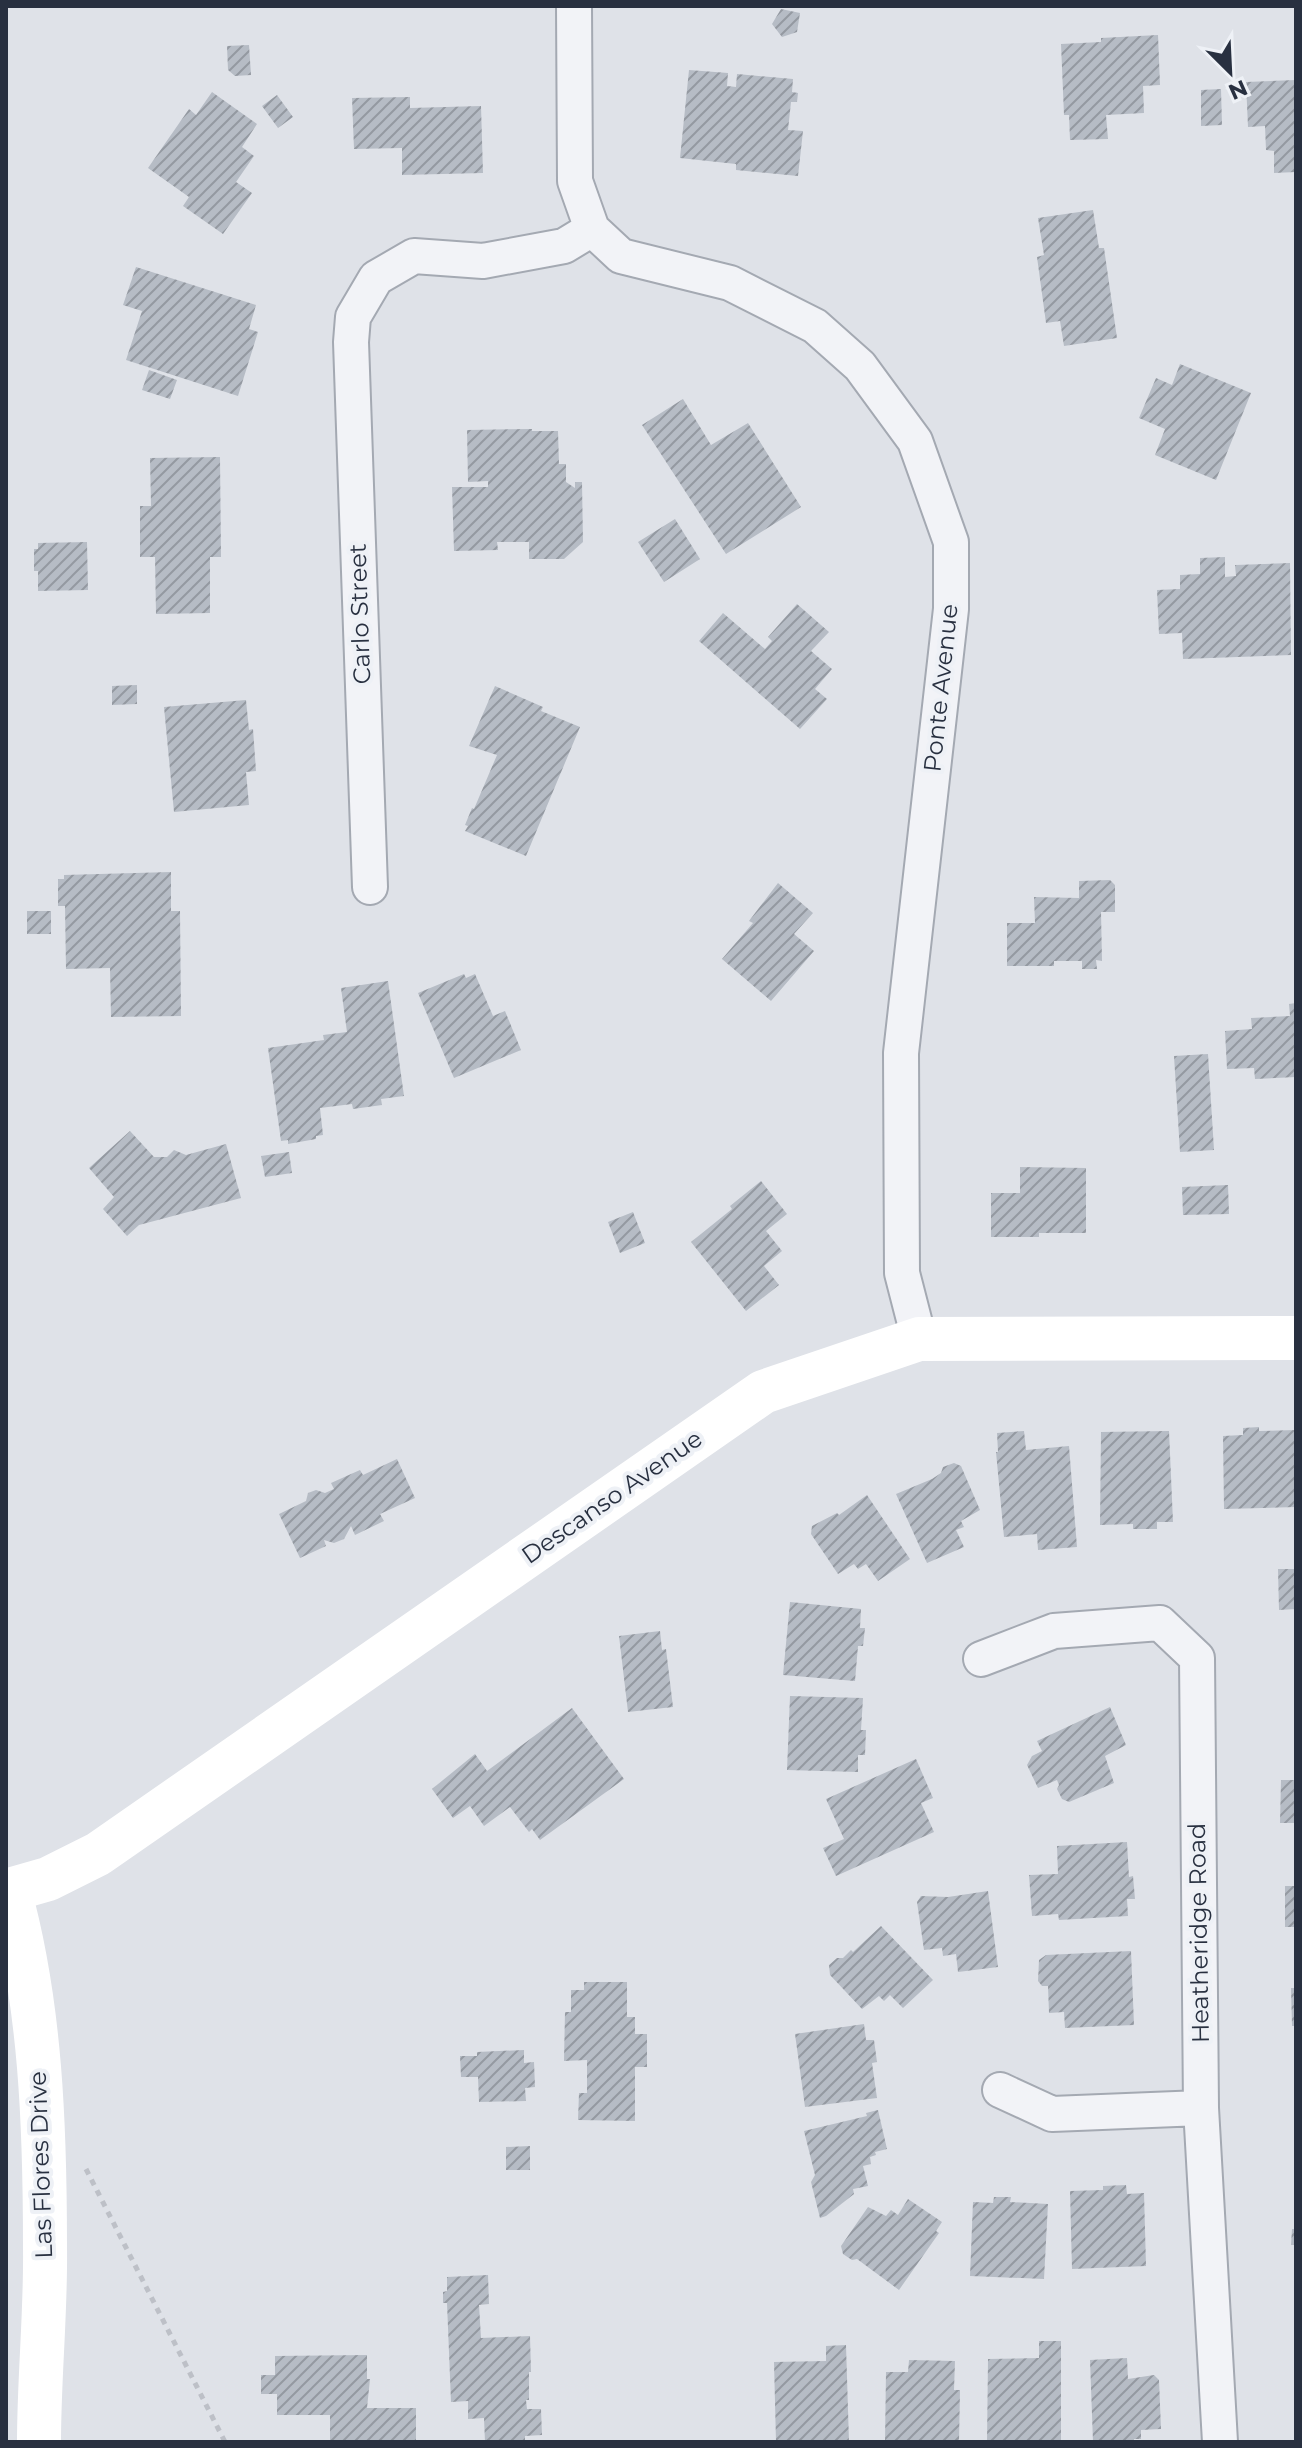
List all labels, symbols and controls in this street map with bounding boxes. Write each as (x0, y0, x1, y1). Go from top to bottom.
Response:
north arrow (1190, 32, 1270, 112)
text: N (1224, 74, 1252, 106)
street label: Carlo Street (343, 543, 376, 685)
street label: Ponte Avenue (917, 602, 964, 773)
street label: Descanso Avenue (516, 1423, 708, 1570)
street label: Heatheridge Road (1182, 1823, 1215, 2043)
street label: Las Flores Drive (23, 2071, 58, 2259)

